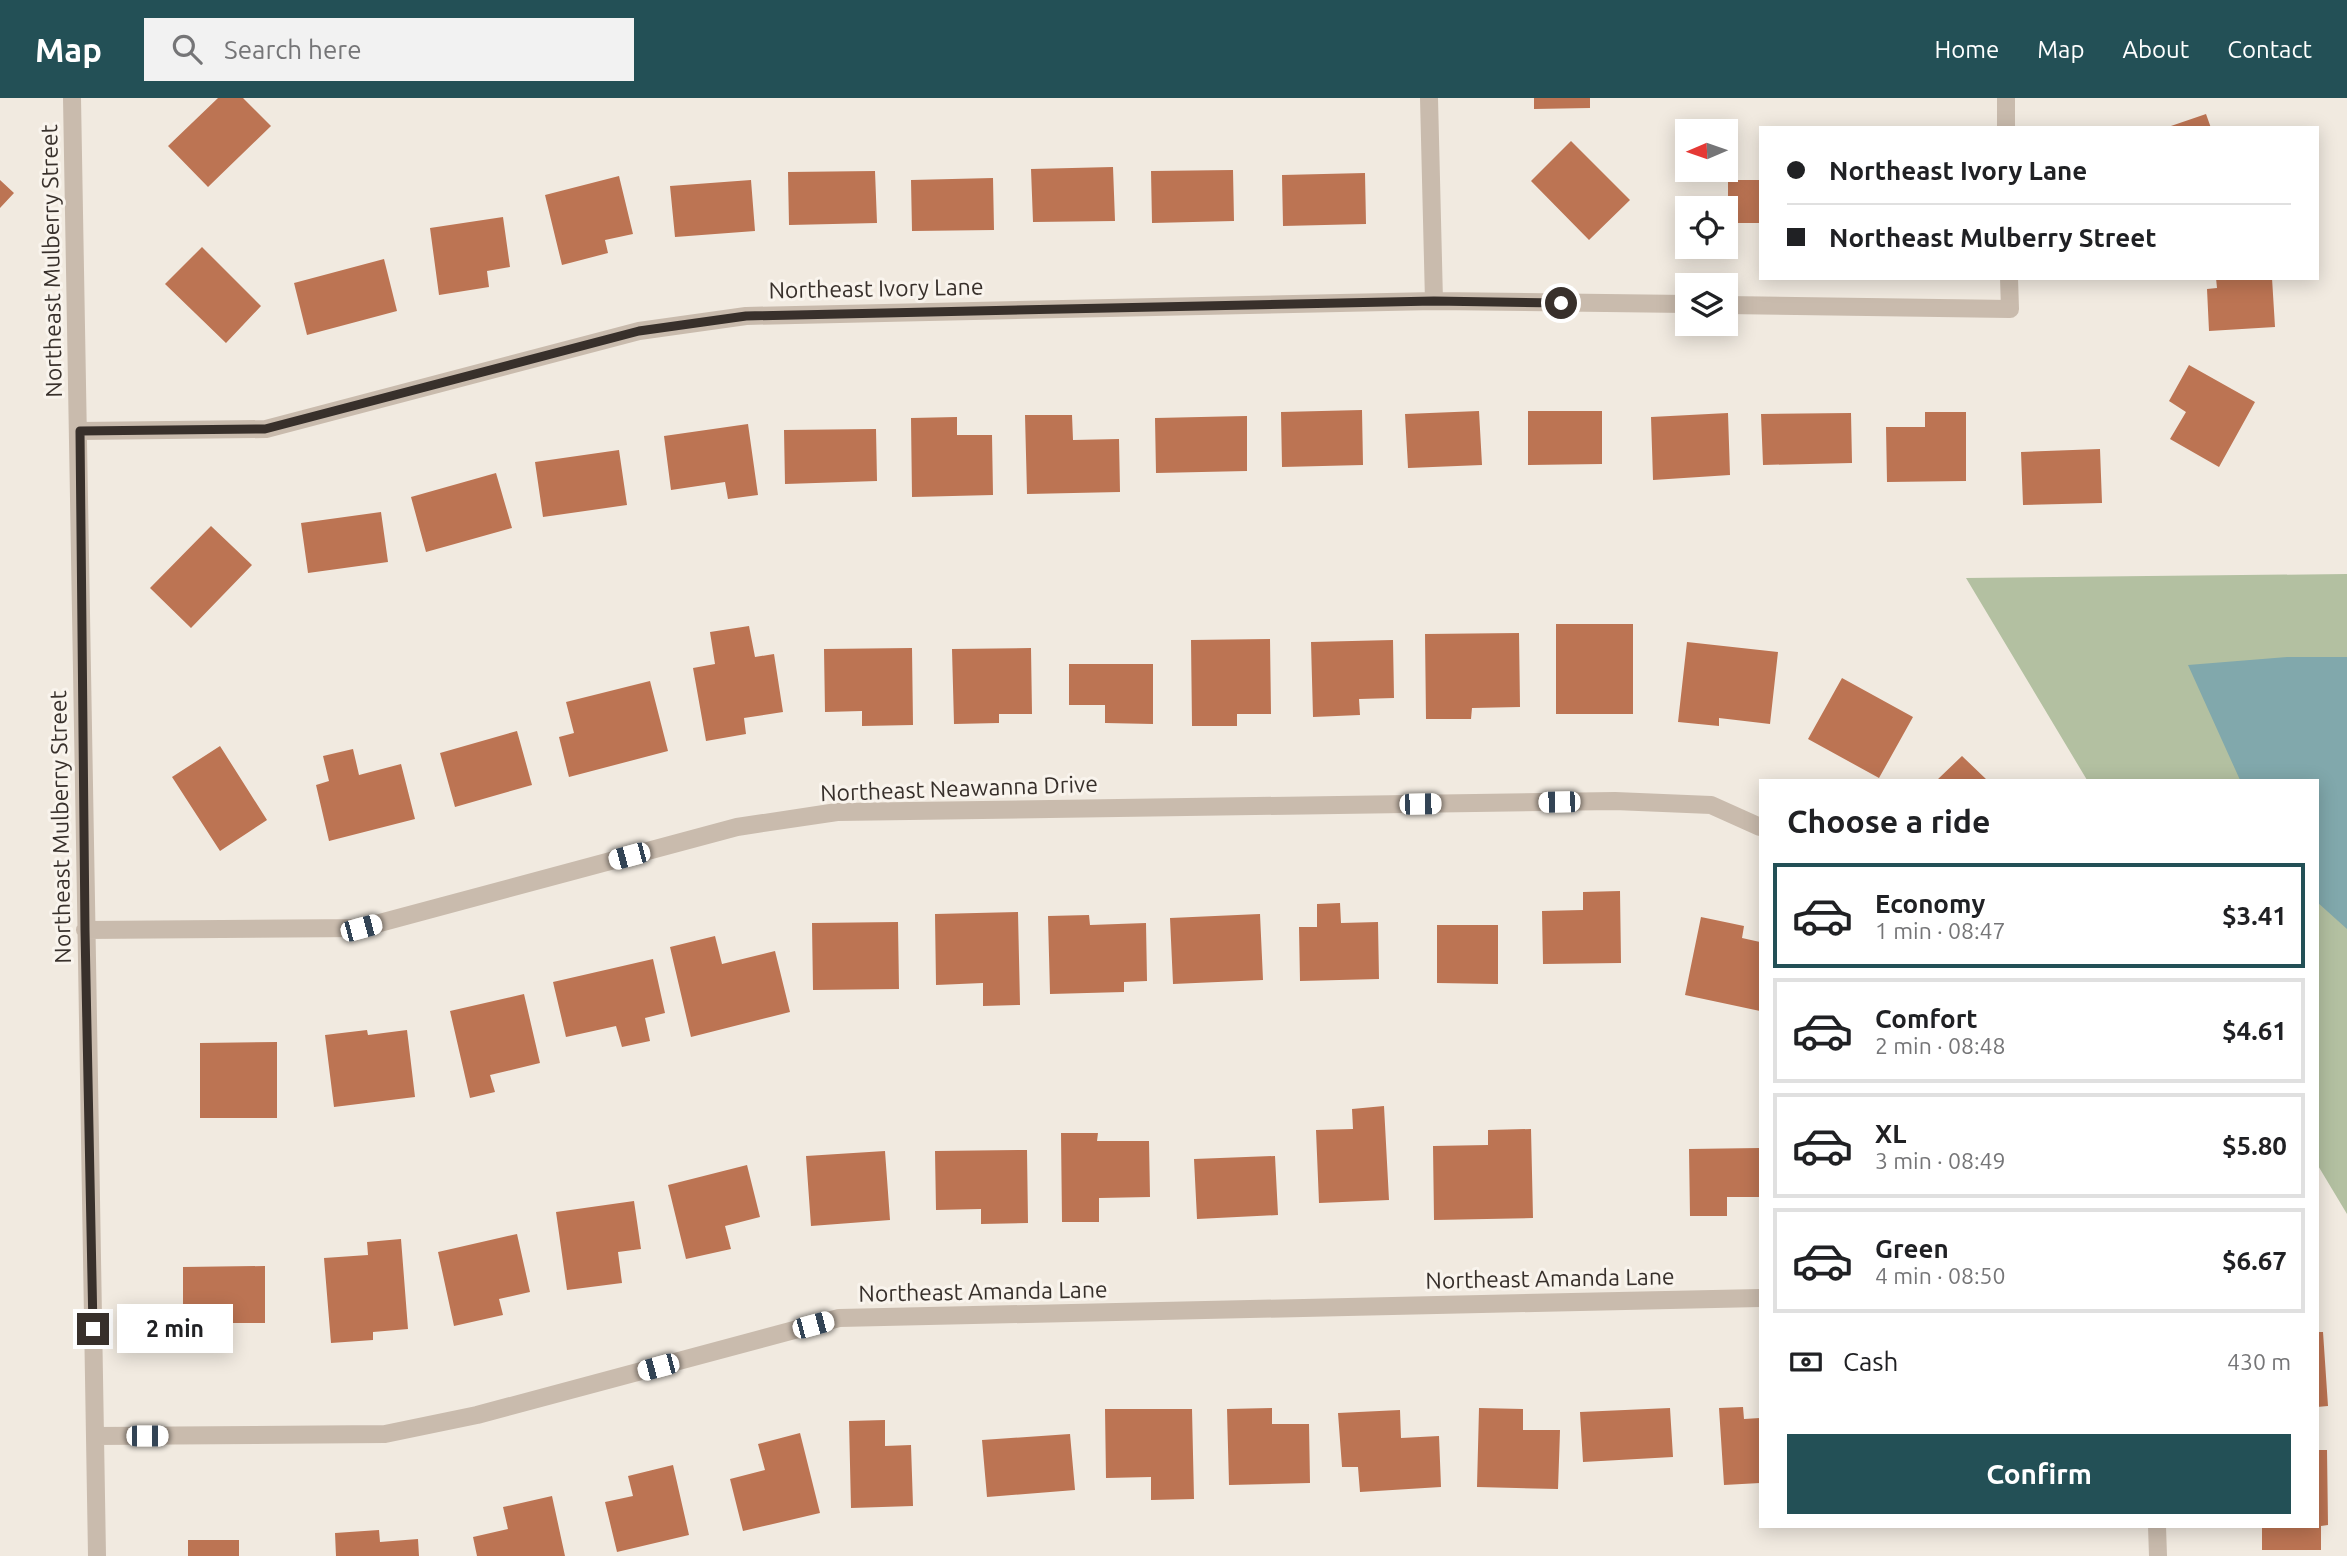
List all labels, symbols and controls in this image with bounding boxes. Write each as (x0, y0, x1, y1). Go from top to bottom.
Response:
search box (144, 18, 634, 81)
icon: search (168, 30, 206, 68)
text: Map (35, 31, 102, 68)
text: Search here (224, 35, 362, 64)
text: Home (1934, 36, 1999, 63)
text: Map (2037, 36, 2084, 63)
text: About (2122, 36, 2189, 63)
text: Contact (2227, 36, 2312, 63)
north arrow (1675, 119, 1738, 182)
map controls (1675, 119, 1738, 336)
street label: Northeast Mulberry Street (36, 124, 66, 398)
text: Northeast Ivory Lane (1829, 156, 2087, 185)
button: locate (1675, 196, 1738, 259)
text: Northeast Mulberry Street (1829, 223, 2156, 252)
button: layers (1675, 273, 1738, 336)
street label: Northeast Ivory Lane (768, 274, 984, 302)
route start (1545, 287, 1577, 319)
street label: Northeast Mulberry Street (45, 690, 75, 964)
street label: Northeast Neawanna Drive (820, 771, 1098, 805)
car (1538, 791, 1581, 813)
car (1399, 793, 1442, 815)
text: Choose a ride (1787, 803, 1990, 839)
car (606, 840, 653, 872)
icon: car (1791, 884, 1854, 947)
text: Economy (1875, 889, 1985, 918)
text: $3.41 (2222, 901, 2287, 930)
car (338, 912, 385, 944)
text: 1 min · 08:47 (1875, 918, 2006, 943)
icon: car (1791, 999, 1854, 1062)
text: Comfort (1875, 1004, 1978, 1033)
text: $4.61 (2222, 1016, 2287, 1045)
text: 2 min · 08:48 (1875, 1033, 2006, 1058)
icon: car (1791, 1114, 1854, 1177)
text: XL (1875, 1119, 1906, 1148)
text: $5.80 (2222, 1131, 2287, 1160)
text: 3 min · 08:49 (1875, 1148, 2006, 1173)
icon: car (1791, 1229, 1854, 1292)
text: Green (1875, 1234, 1949, 1263)
text: $6.67 (2222, 1246, 2287, 1275)
street label: Northeast Amanda Lane (1425, 1263, 1675, 1293)
text: 4 min · 08:50 (1875, 1263, 2006, 1288)
street label: Northeast Amanda Lane (858, 1276, 1108, 1306)
callout: 2 min (118, 1304, 233, 1354)
car (790, 1309, 837, 1341)
route end (77, 1313, 109, 1345)
text: 2 min (146, 1316, 204, 1341)
icon: cash (1787, 1343, 1825, 1381)
text: Cash (1843, 1347, 1898, 1376)
text: 430 m (2227, 1349, 2291, 1374)
car (635, 1351, 682, 1383)
car (127, 1426, 169, 1447)
button: Confirm (1787, 1434, 2291, 1514)

